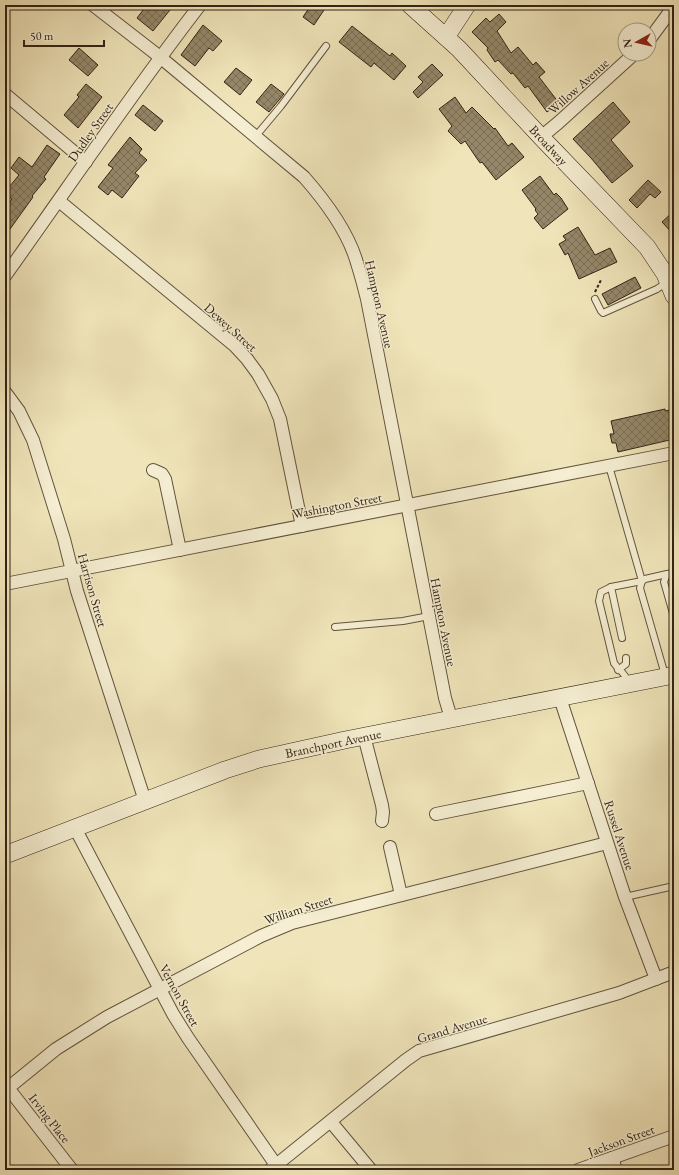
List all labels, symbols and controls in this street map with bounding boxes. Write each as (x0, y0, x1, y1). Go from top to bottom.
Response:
scale bar (24, 22, 104, 48)
north arrow (617, 22, 657, 62)
text: 50 m (30, 28, 54, 44)
text: N (620, 38, 635, 49)
street label: Willow Avenue (544, 55, 612, 118)
street label: Dudley Street (64, 99, 117, 165)
street label: Broadway (526, 121, 572, 169)
street label: Hampton Avenue (361, 258, 398, 350)
street label: Dewey Street (201, 299, 261, 356)
street label: Washington Street (291, 488, 383, 523)
street label: Harrison Street (74, 551, 111, 629)
street label: Hampton Avenue (427, 576, 460, 668)
street label: Branchport Avenue (284, 725, 383, 762)
street label: Russel Avenue (600, 798, 639, 872)
street label: William Street (262, 890, 334, 928)
street label: Vernon Street (156, 961, 204, 1029)
street label: Grand Avenue (415, 1010, 489, 1047)
street label: Irving Place (25, 1090, 74, 1147)
street label: Jackson Street (585, 1121, 657, 1161)

